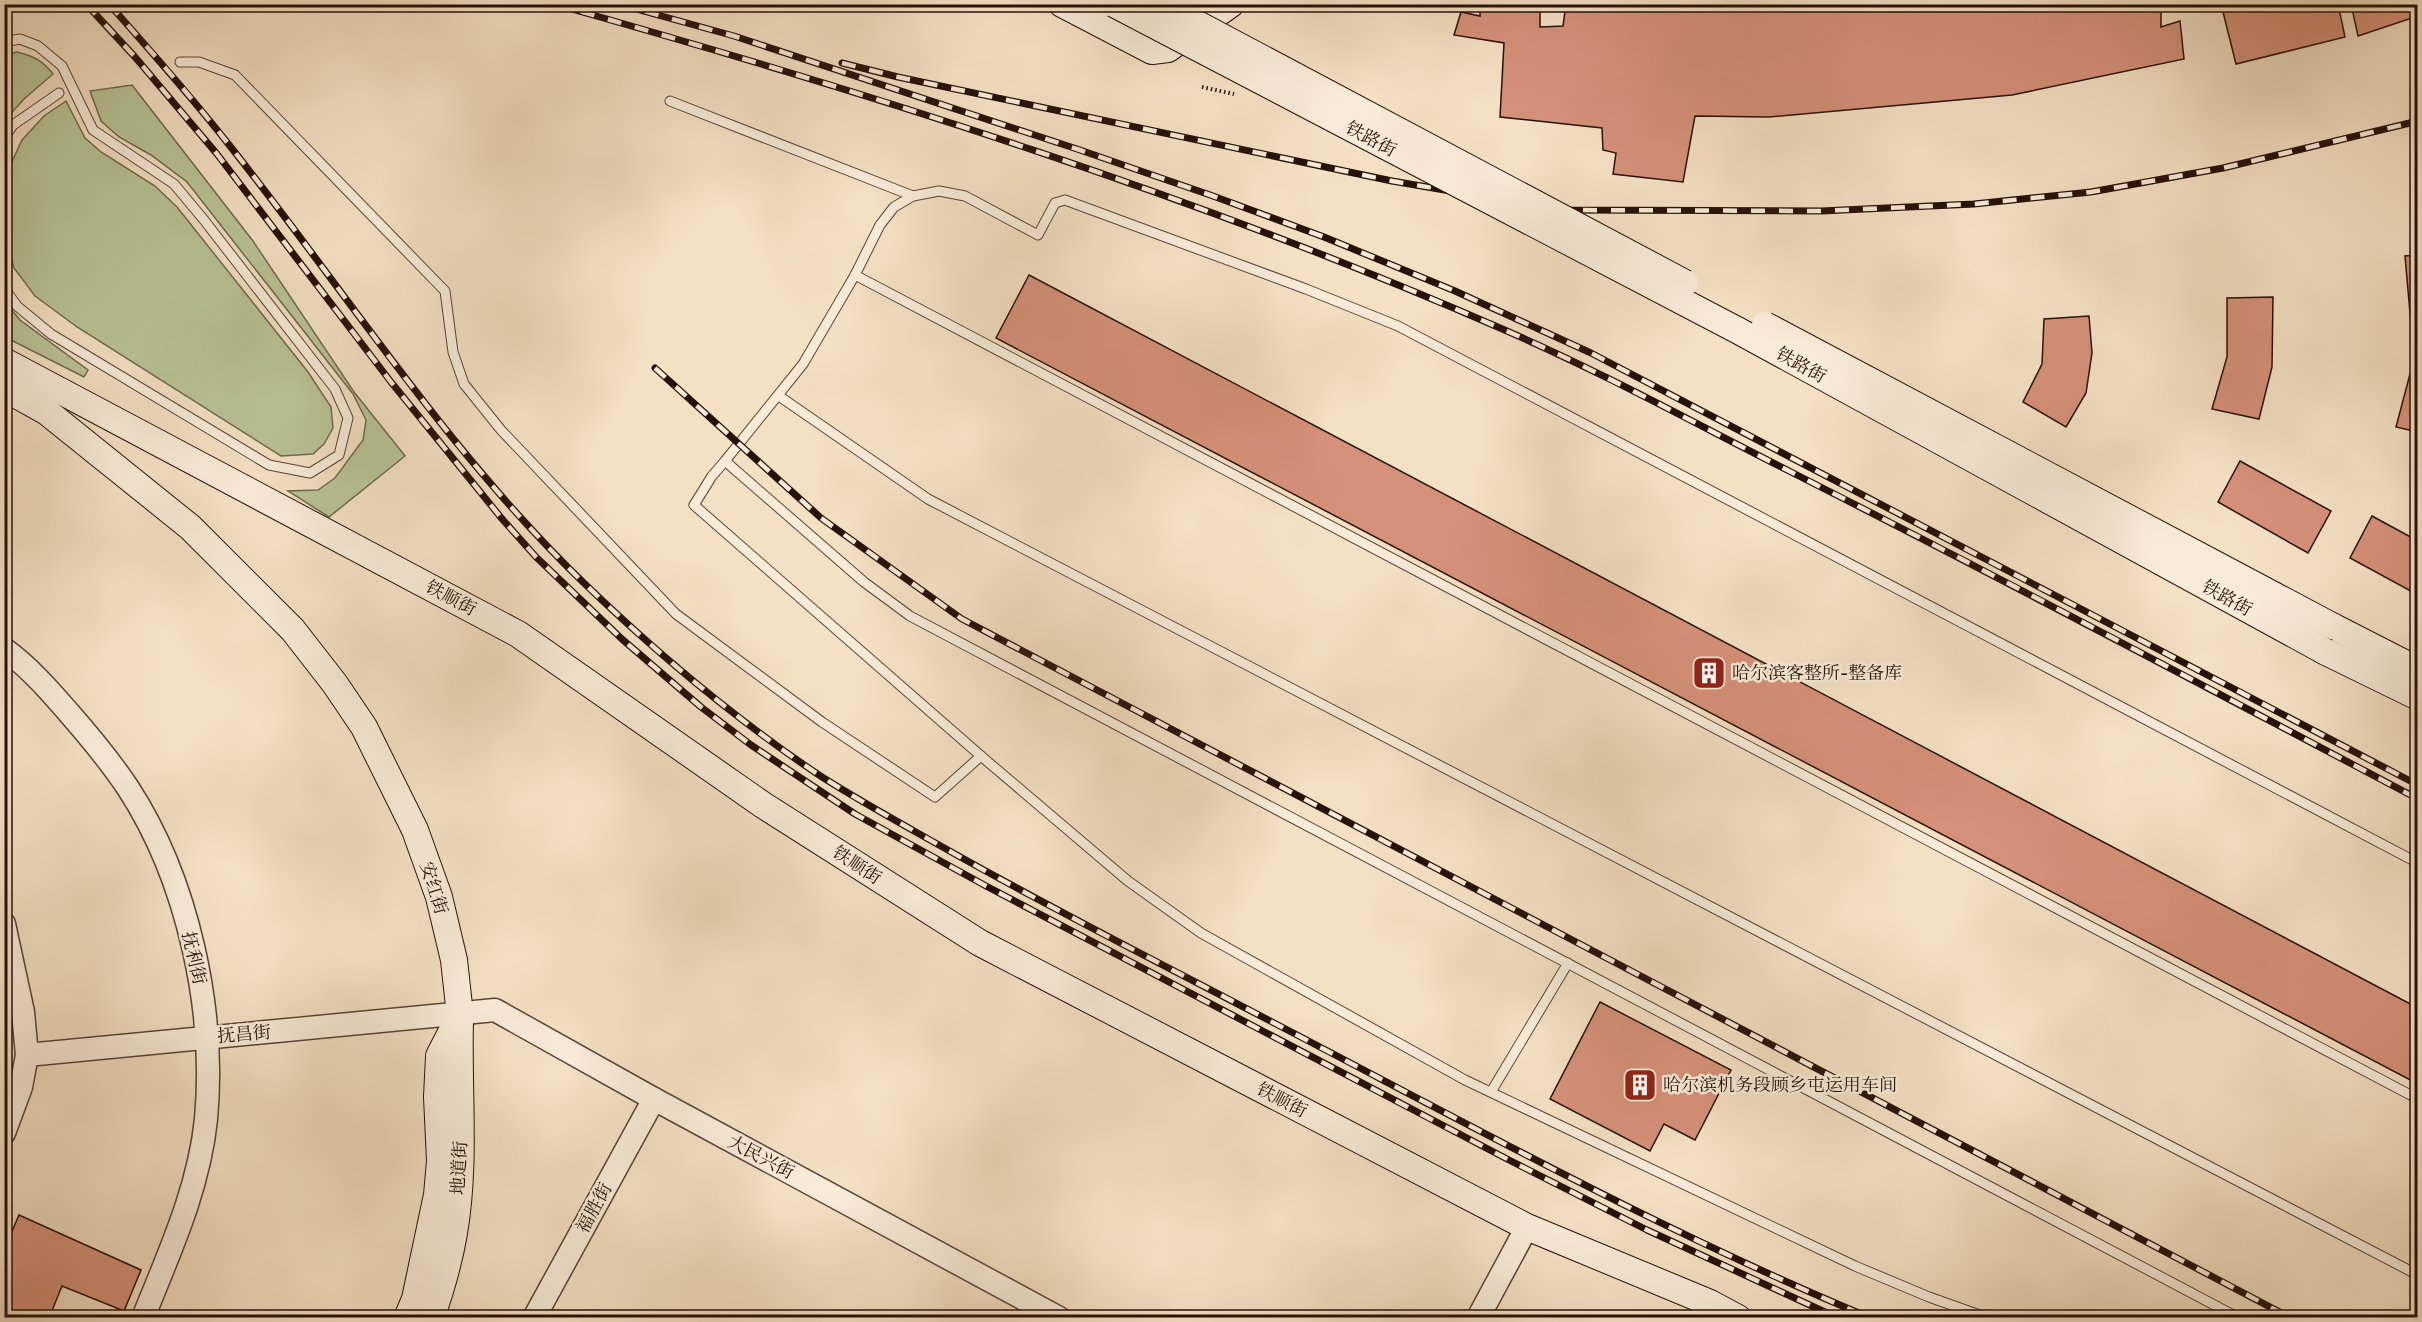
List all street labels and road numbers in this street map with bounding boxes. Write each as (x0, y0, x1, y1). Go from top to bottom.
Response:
street label: 铁路街 (1342, 117, 1400, 161)
street label: 铁路街 (1772, 342, 1830, 388)
street label: 铁路街 (2198, 575, 2256, 621)
street label: 铁顺街 (422, 576, 480, 620)
street label: 铁顺街 (828, 841, 886, 889)
street label: 安红街 (416, 859, 452, 917)
street label: 抚利街 (177, 929, 211, 987)
street label: 抚昌街 (216, 1021, 272, 1047)
street label: 铁顺街 (1253, 1078, 1311, 1122)
street label: 大民兴街 (724, 1130, 798, 1184)
street label: 地道街 (447, 1140, 471, 1196)
street label: 福胜街 (571, 1179, 617, 1237)

